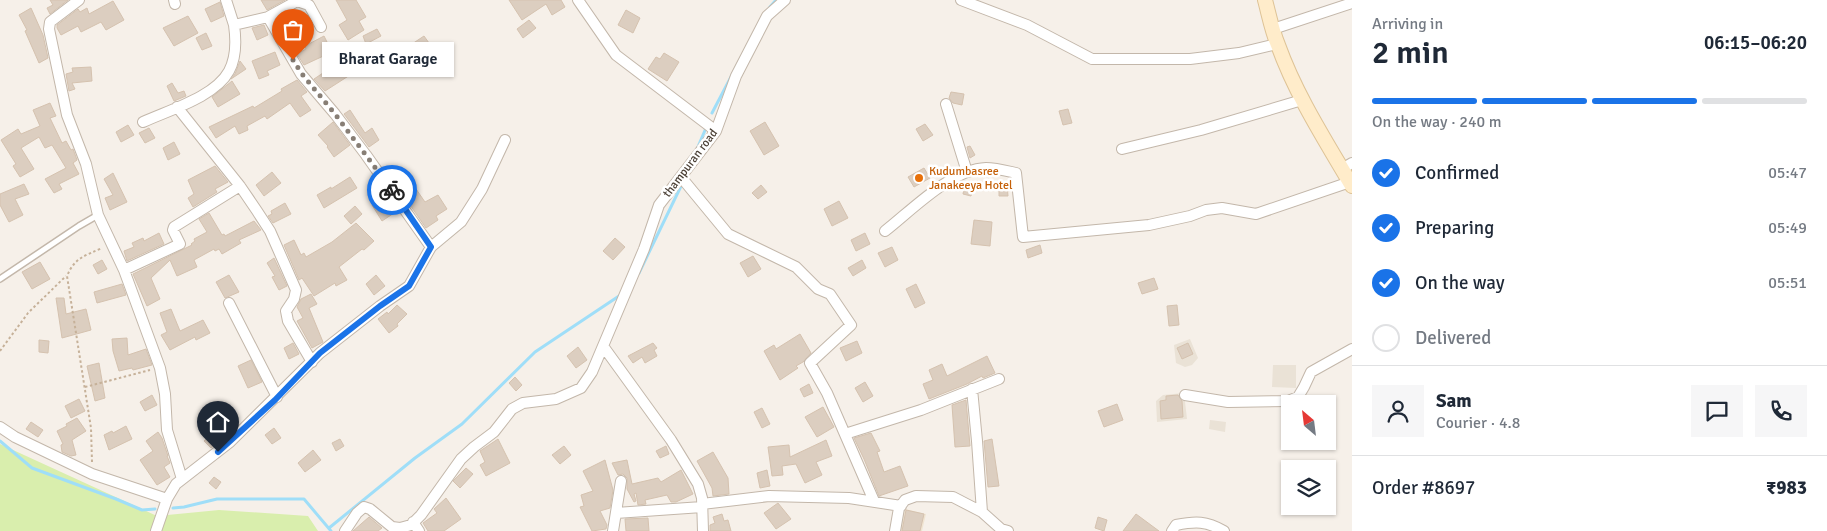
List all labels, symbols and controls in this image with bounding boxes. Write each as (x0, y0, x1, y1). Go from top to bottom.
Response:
pin (272, 9, 314, 60)
text: Arriving in (1372, 14, 1443, 34)
icon: bag (279, 16, 307, 44)
text: 06:15–06:20 (1704, 31, 1807, 55)
text: 2 min (1372, 33, 1449, 72)
callout: Bharat Garage (323, 42, 456, 78)
text: Bharat Garage (338, 49, 438, 69)
text: On the way · 240 m (1372, 112, 1502, 132)
street label: thampuran road (660, 126, 721, 200)
icon: check (1372, 159, 1400, 187)
text: Confirmed (1415, 161, 1499, 185)
text: 05:47 (1768, 163, 1807, 183)
place label: Kudumbasree Janakeeya Hotel (929, 164, 1013, 193)
courier (367, 165, 417, 215)
marker: Kudumbasree Janakeeya Hotel (913, 172, 925, 184)
icon: bike (378, 176, 406, 204)
icon: check (1372, 214, 1400, 242)
text: Preparing (1415, 216, 1494, 240)
text: 05:49 (1768, 218, 1807, 238)
icon: check (1372, 269, 1400, 297)
text: On the way (1415, 271, 1505, 295)
text: 05:51 (1768, 273, 1807, 293)
text: Delivered (1415, 326, 1491, 350)
button: person (1372, 385, 1424, 437)
button: chat (1691, 385, 1743, 437)
button: phone (1755, 385, 1807, 437)
text: Sam (1436, 389, 1472, 413)
north arrow (1281, 395, 1336, 450)
map controls (1281, 395, 1336, 515)
pin (197, 401, 239, 452)
icon: home (204, 408, 232, 436)
text: Courier · 4.8 (1436, 413, 1520, 433)
button: layers (1281, 460, 1336, 515)
text: Order #8697 (1372, 476, 1475, 500)
text: ₹983 (1766, 476, 1807, 500)

